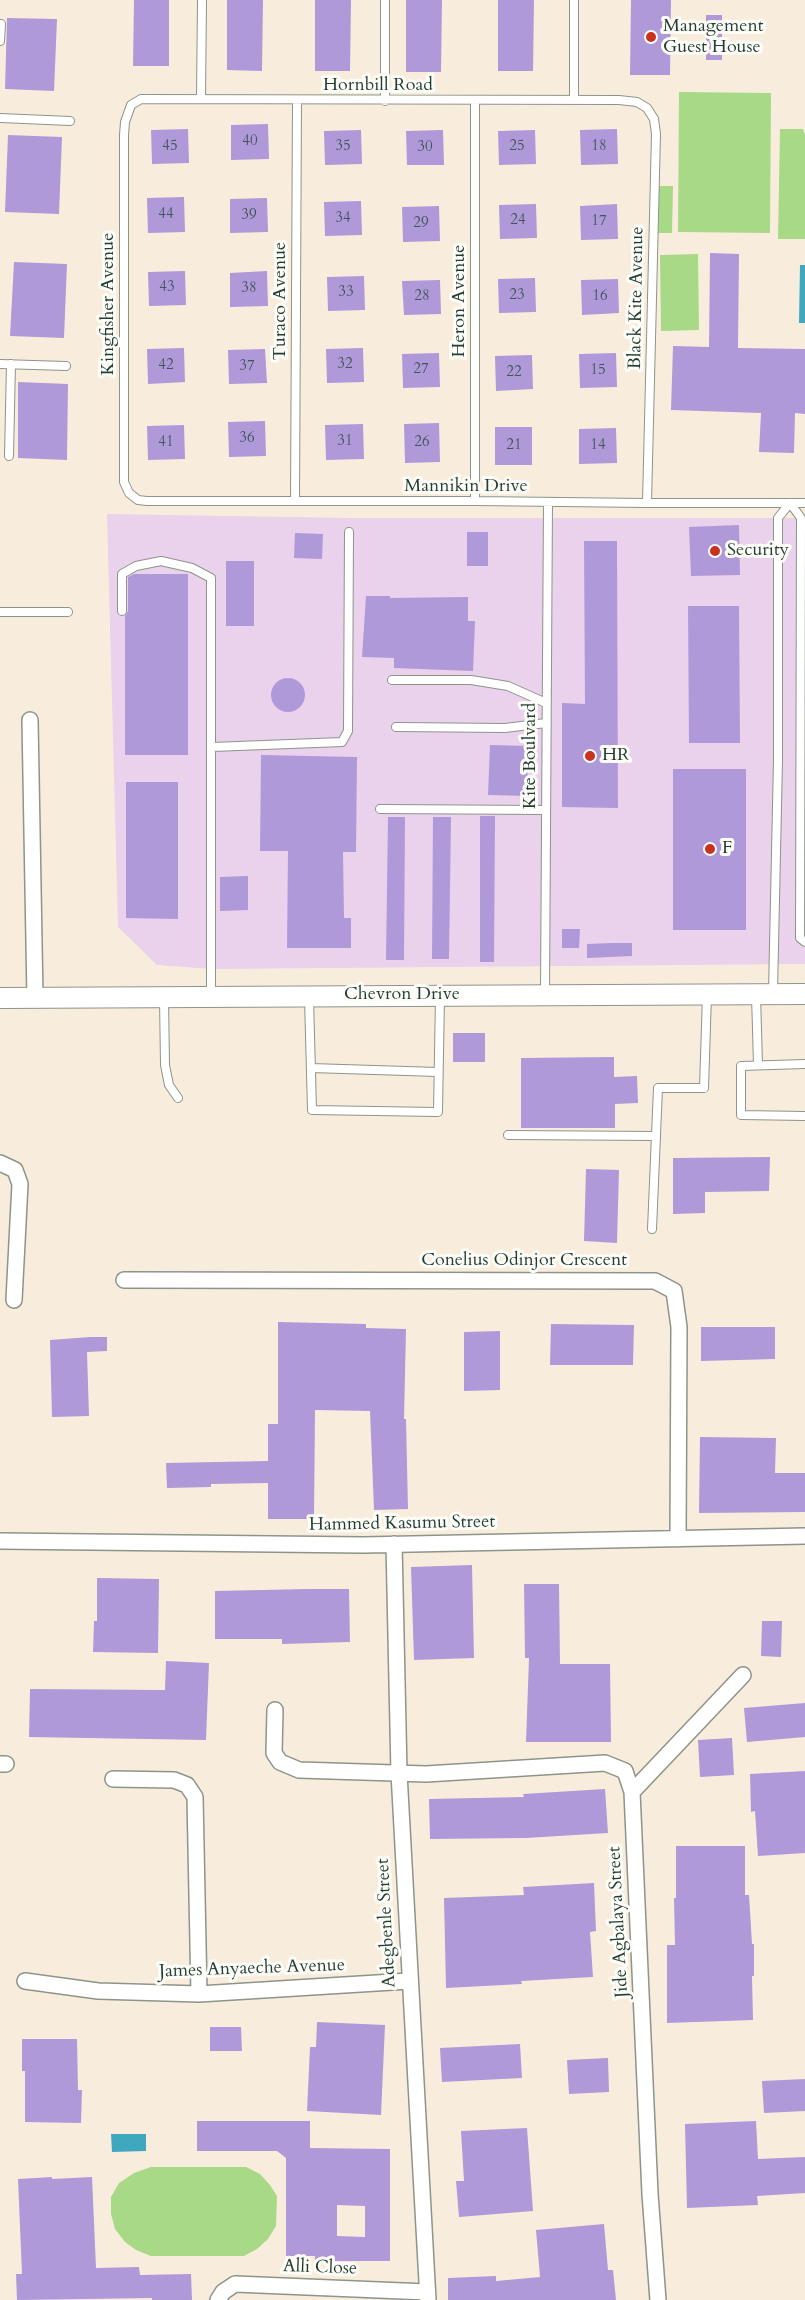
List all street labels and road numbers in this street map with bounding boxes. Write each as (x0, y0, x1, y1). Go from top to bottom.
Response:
street label: Hornbill Road (323, 75, 433, 97)
street label: Black Kite Avenue (625, 226, 649, 370)
street label: Kingfisher Avenue (98, 233, 120, 375)
street label: Turaco Avenue (270, 242, 292, 360)
street label: Heron Avenue (449, 245, 471, 357)
street label: Mannikin Drive (404, 476, 528, 498)
street label: Kite Boulvard (520, 703, 542, 809)
street label: Chevron Drive (344, 984, 460, 1006)
street label: Conelius Odinjor Crescent (421, 1250, 627, 1272)
street label: Hammed Kasumu Street (309, 1512, 495, 1536)
street label: Jide Agbalaya Street (604, 1846, 634, 1998)
street label: Adegbenle Street (373, 1858, 401, 1988)
street label: James Anyaeche Avenue (159, 1955, 345, 1983)
street label: Alli Close (283, 2256, 357, 2280)

